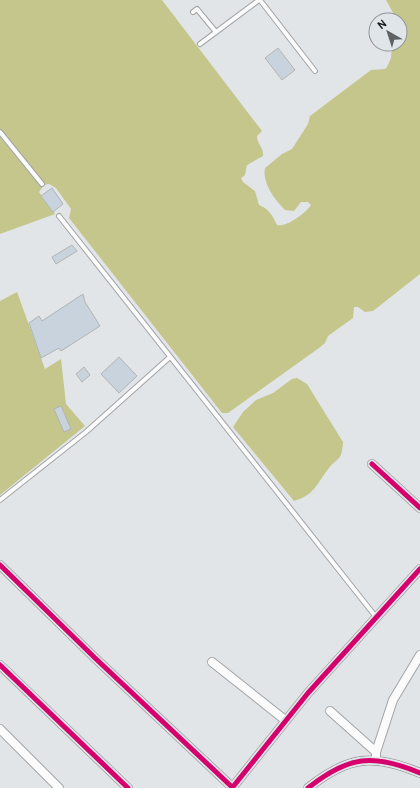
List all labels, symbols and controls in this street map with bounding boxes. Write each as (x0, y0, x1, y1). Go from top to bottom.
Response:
north arrow (368, 12, 408, 52)
text: N (375, 17, 390, 33)

